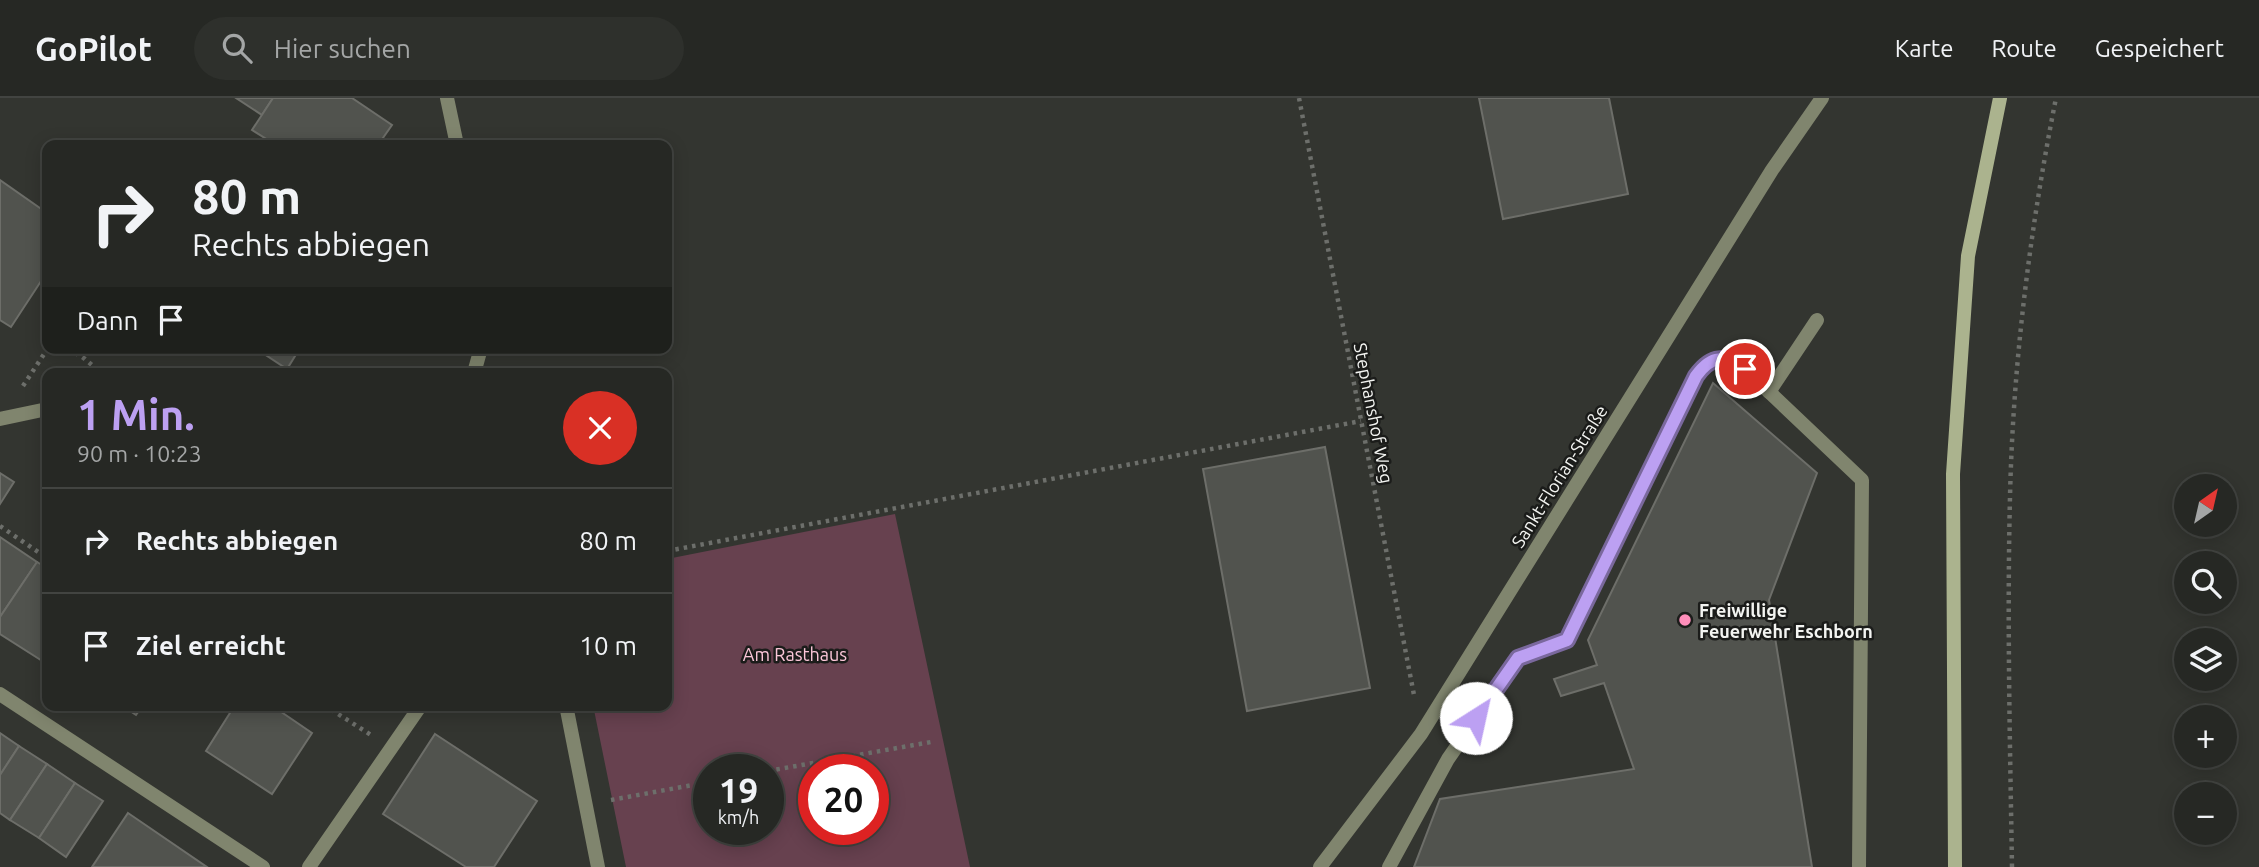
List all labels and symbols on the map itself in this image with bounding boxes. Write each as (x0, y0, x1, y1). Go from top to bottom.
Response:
pin (1715, 339, 1775, 399)
street label: Stephanshof Weg (1351, 341, 1397, 485)
street label: Sankt-Florian-Straße (1507, 401, 1611, 551)
north arrow (2174, 474, 2236, 537)
place label: Freiwillige Feuerwehr Eschborn (1699, 600, 1873, 641)
marker: Freiwillige Feuerwehr Eschborn (1677, 612, 1693, 628)
park label: Am Rasthaus (743, 644, 847, 664)
position arrow (1439, 681, 1513, 755)
speed limit sign: 20 (798, 754, 889, 845)

